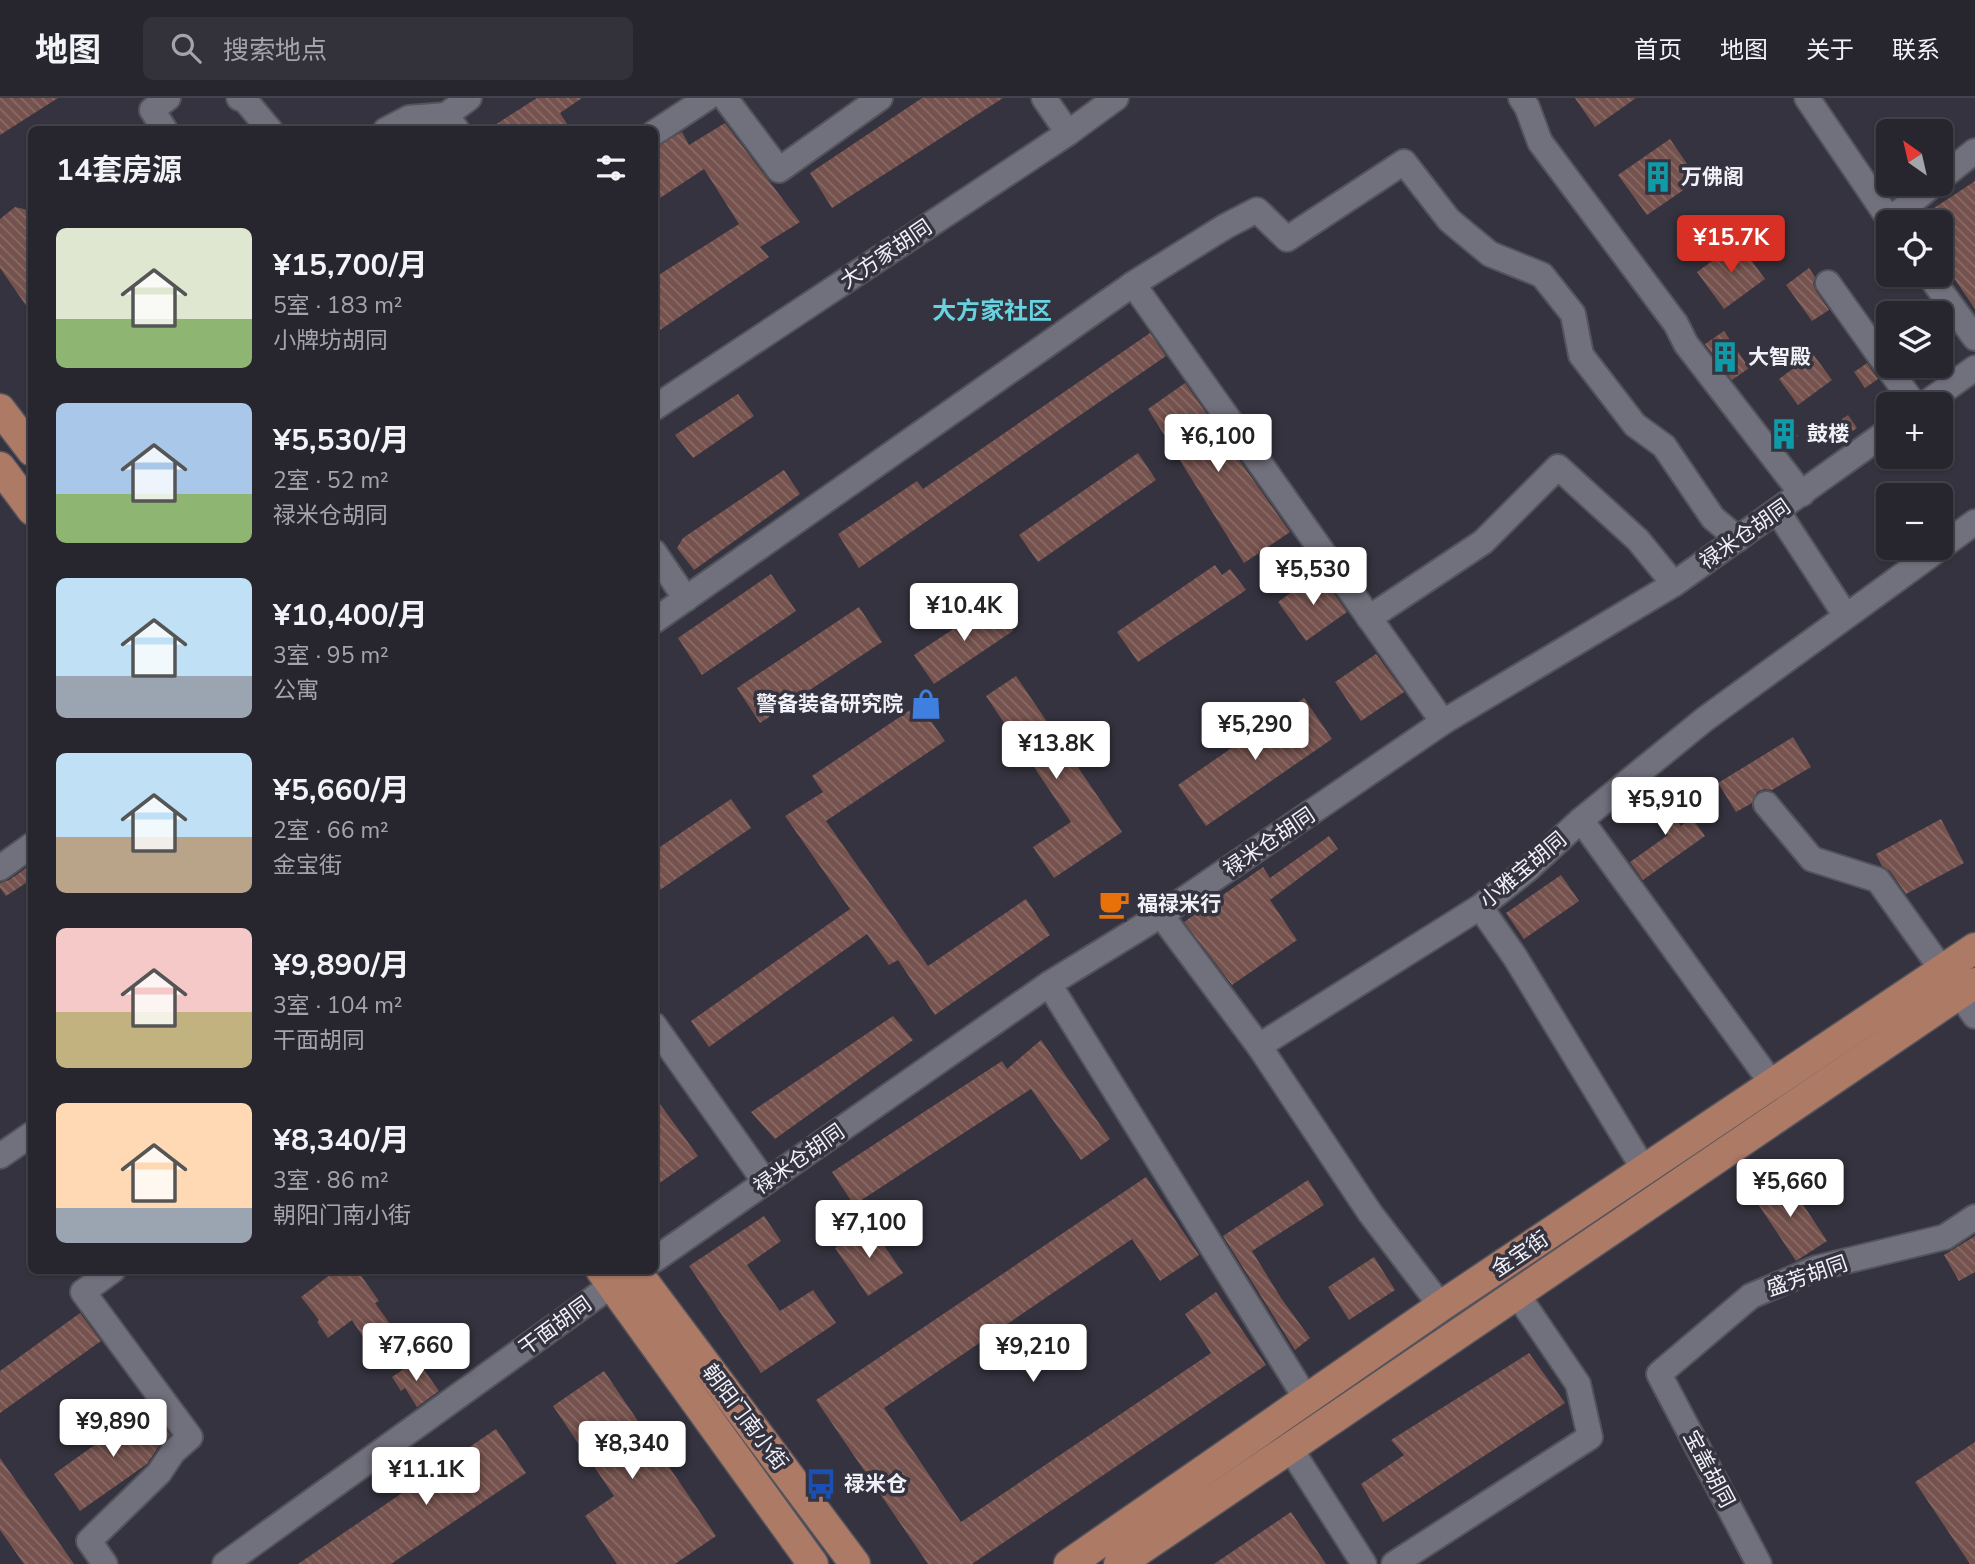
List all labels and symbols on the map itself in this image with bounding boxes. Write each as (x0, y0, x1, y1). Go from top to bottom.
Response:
north arrow (1876, 119, 1953, 196)
building icon: 万佛阁 (1641, 160, 1675, 194)
place label: 万佛阁 (1681, 163, 1744, 191)
street label: 大方家胡同 (835, 213, 937, 295)
pin: ¥15.7K (1674, 216, 1788, 275)
district label: 大方家社区 (932, 295, 1052, 327)
building icon: 大智殿 (1708, 340, 1742, 374)
place label: 大智殿 (1748, 343, 1811, 371)
pin: ¥6,100 (1161, 414, 1275, 474)
building icon: 鼓楼 (1767, 417, 1801, 451)
place label: 鼓楼 (1807, 420, 1849, 448)
street label: 禄米仓胡同 (1694, 492, 1796, 576)
pin: ¥5,530 (1256, 547, 1370, 607)
pin: ¥10.4K (907, 584, 1021, 643)
shop icon: 警备装备研究院 (909, 687, 943, 721)
place label: 警备装备研究院 (756, 690, 903, 718)
pin: ¥5,290 (1198, 702, 1312, 762)
pin: ¥13.8K (999, 722, 1113, 781)
pin: ¥5,910 (1608, 778, 1722, 837)
street label: 禄米仓胡同 (1218, 801, 1320, 883)
street label: 小雅宝胡同 (1474, 826, 1572, 914)
cafe icon: 福禄米行 (1097, 887, 1131, 921)
place label: 福禄米行 (1137, 890, 1221, 918)
street label: 禄米仓胡同 (748, 1117, 850, 1201)
pin: ¥5,660 (1733, 1160, 1847, 1219)
pin: ¥7,100 (812, 1200, 926, 1260)
street label: 金宝街 (1486, 1225, 1554, 1283)
street label: 盛芳胡同 (1763, 1249, 1851, 1303)
street label: 干面胡同 (513, 1290, 597, 1362)
pin: ¥7,660 (359, 1324, 473, 1383)
pin: ¥9,210 (976, 1324, 1090, 1384)
street label: 朝阳门南小街 (696, 1358, 794, 1476)
pin: ¥9,890 (56, 1400, 170, 1459)
pin: ¥8,340 (575, 1422, 689, 1481)
street label: 宝盖胡同 (1677, 1425, 1741, 1513)
pin: ¥11.1K (369, 1448, 483, 1507)
bus stop icon: 禄米仓 (804, 1467, 838, 1501)
place label: 禄米仓 (844, 1470, 907, 1498)

